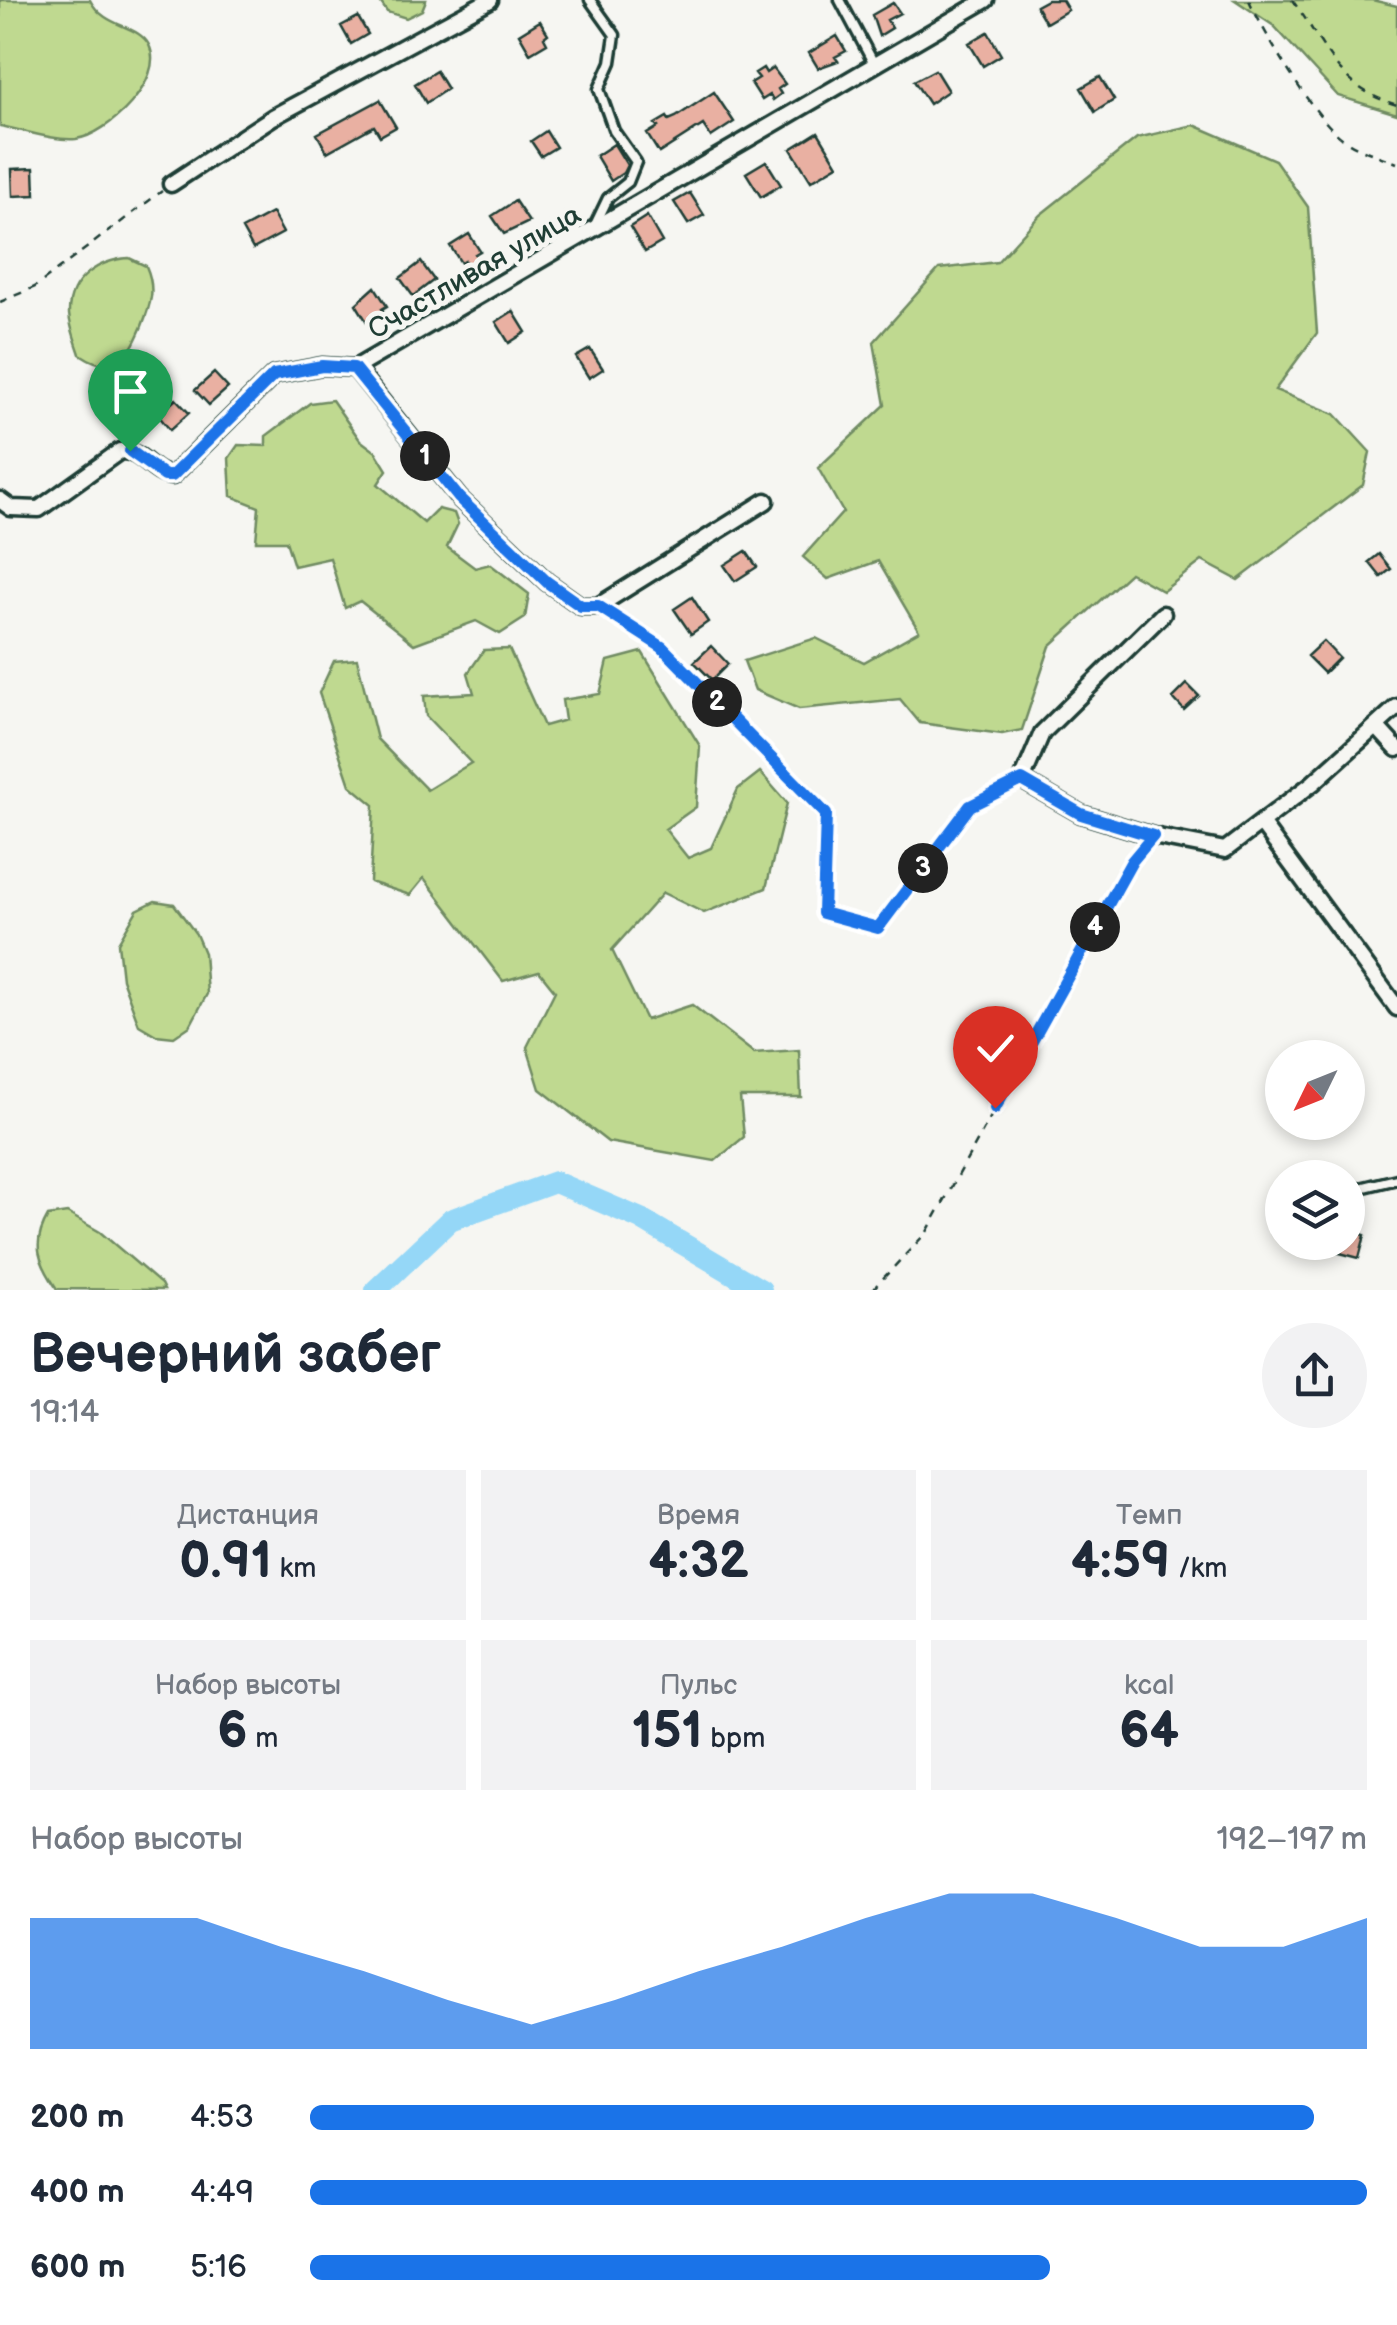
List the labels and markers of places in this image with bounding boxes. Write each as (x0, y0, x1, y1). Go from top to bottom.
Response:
pin (88, 349, 173, 452)
pin: 1 (400, 431, 450, 481)
pin: 2 (692, 677, 742, 727)
pin: 3 (898, 843, 948, 893)
pin: 4 (1070, 902, 1120, 952)
pin (953, 1006, 1038, 1109)

